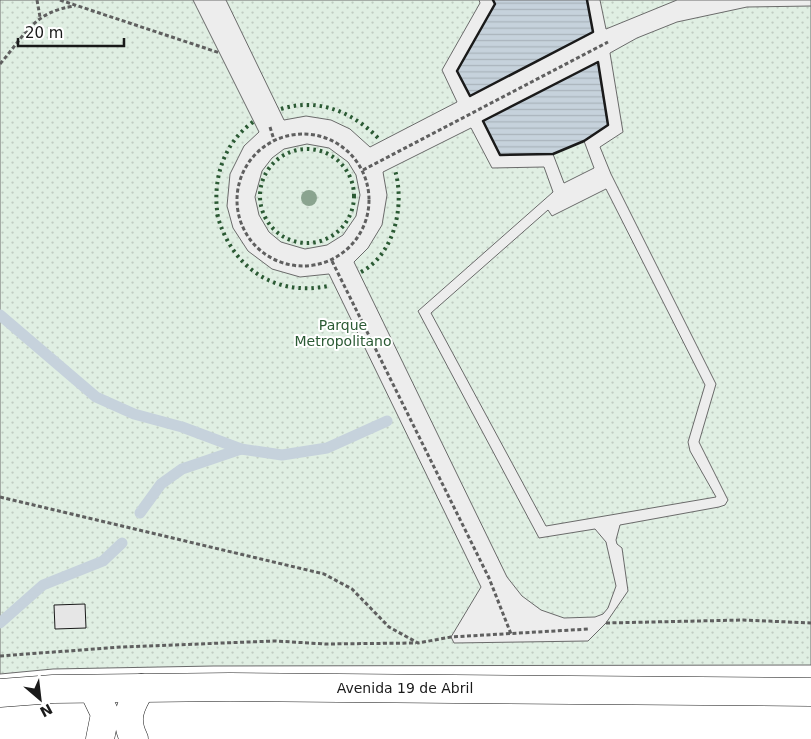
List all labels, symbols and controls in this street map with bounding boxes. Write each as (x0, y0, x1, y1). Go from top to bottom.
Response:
scale bar (18, 15, 124, 47)
text: 20 m (25, 24, 63, 42)
park label: Parque Metropolitano (295, 317, 391, 349)
north arrow (15, 674, 65, 724)
street label: Avenida 19 de Abril (337, 680, 473, 696)
text: N (37, 701, 55, 720)

